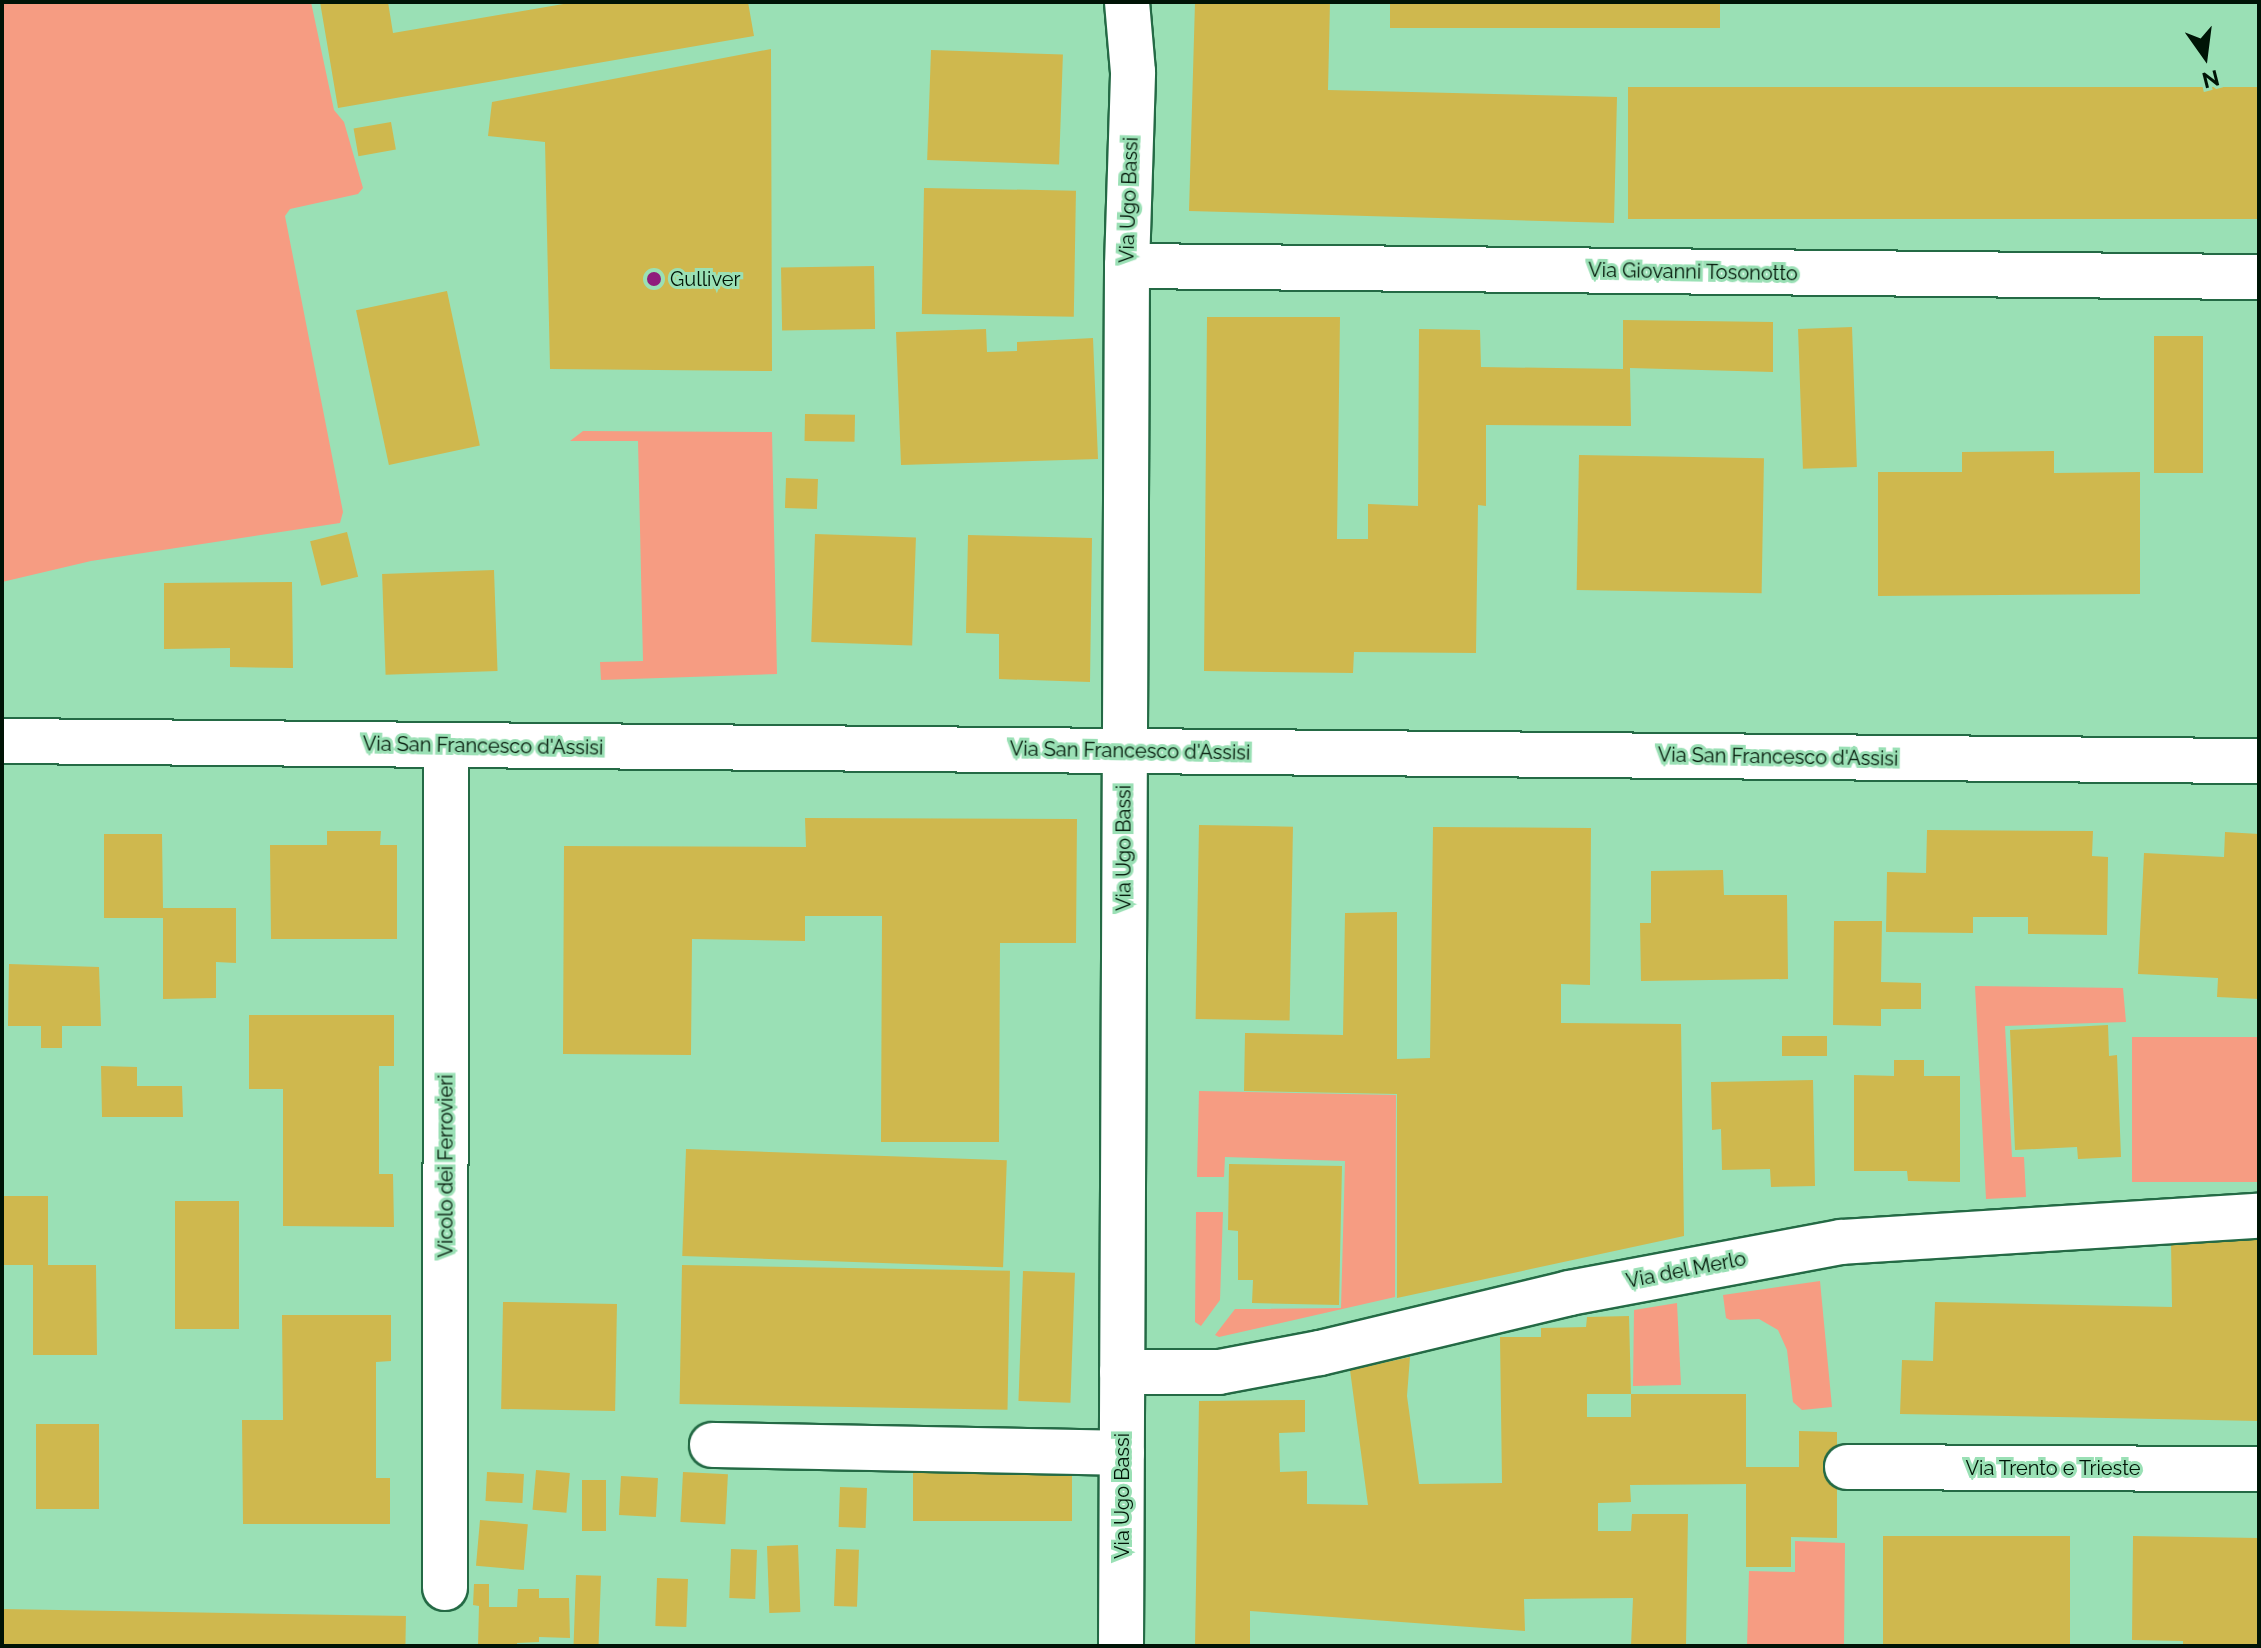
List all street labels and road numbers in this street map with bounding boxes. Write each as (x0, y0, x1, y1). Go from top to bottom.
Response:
street label: Via Ugo Bassi (1115, 137, 1143, 263)
street label: Via Giovanni Tosonotto (1588, 258, 1798, 286)
street label: Via San Francesco d'Assisi (363, 732, 603, 760)
street label: Via San Francesco d'Assisi (1010, 737, 1250, 765)
street label: Via San Francesco d'Assisi (1658, 743, 1898, 771)
street label: Via Ugo Bassi (1112, 785, 1136, 911)
street label: Vicolo dei Ferrovieri (434, 1074, 458, 1258)
street label: Via del Merlo (1624, 1247, 1748, 1293)
street label: Via Ugo Bassi (1110, 1433, 1134, 1559)
street label: Via Trento e Trieste (1965, 1456, 2141, 1480)

